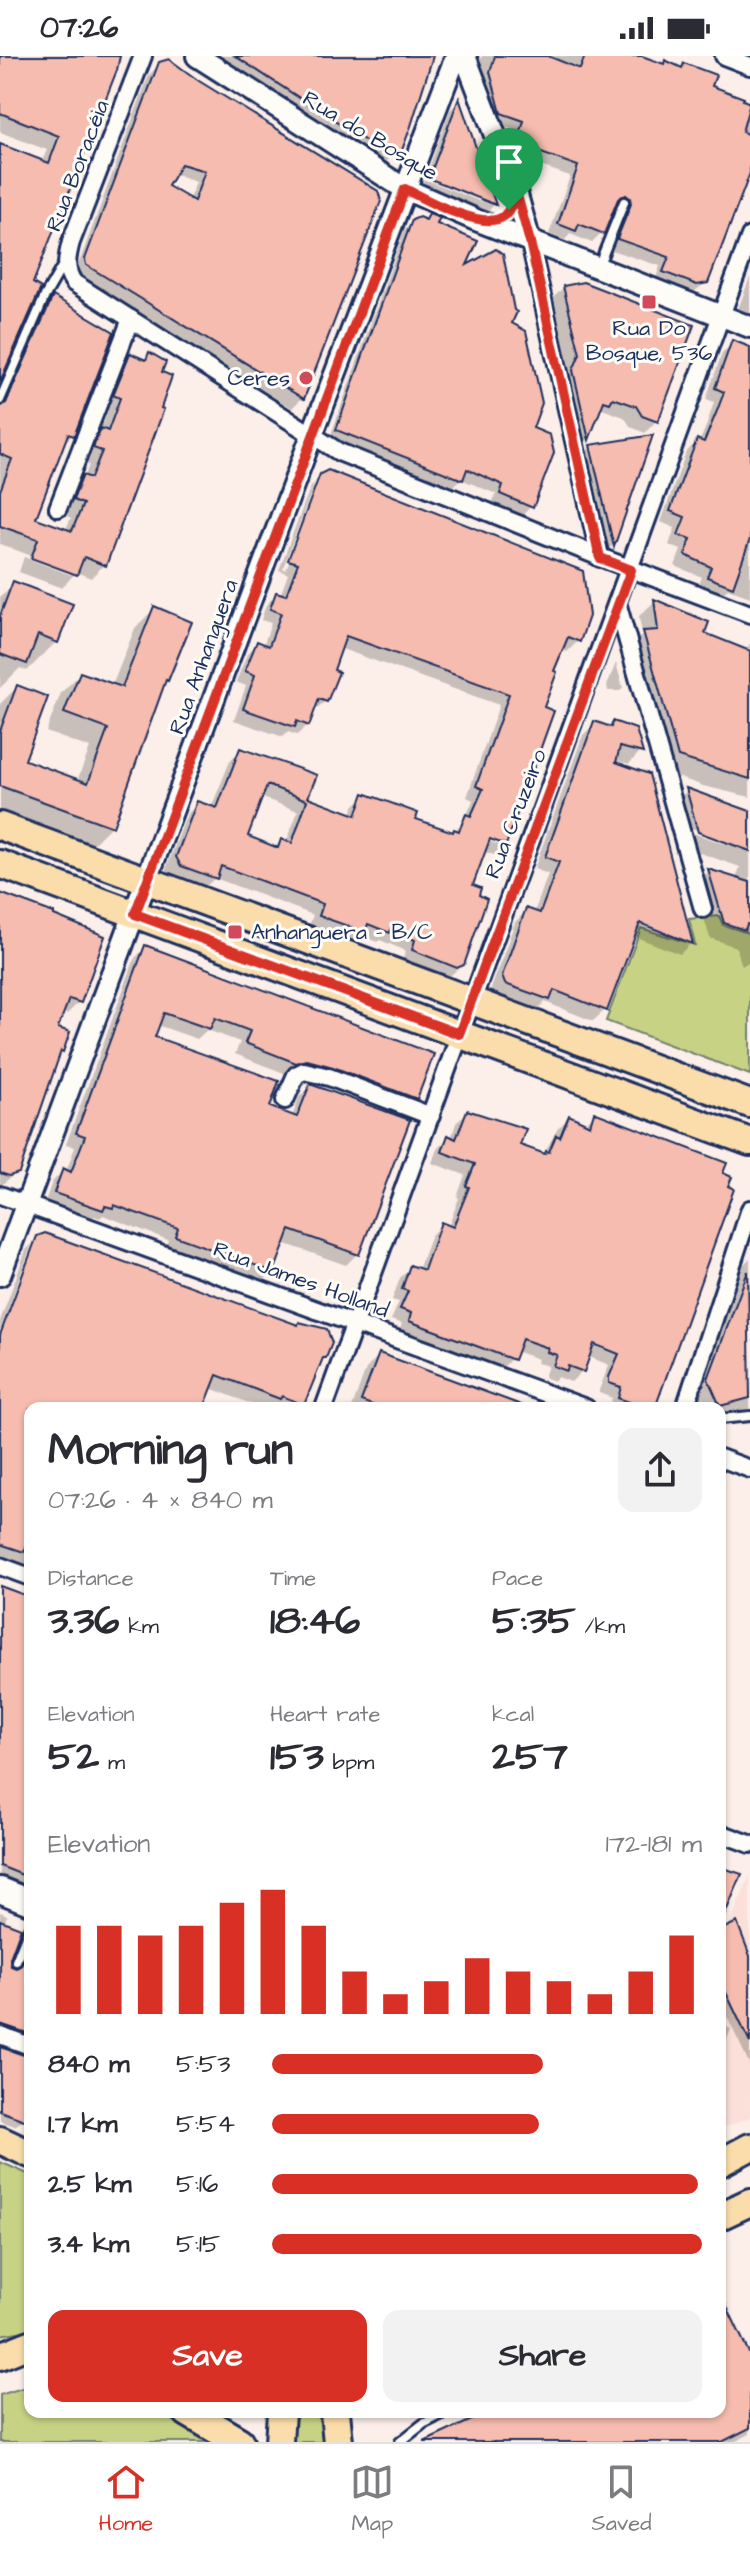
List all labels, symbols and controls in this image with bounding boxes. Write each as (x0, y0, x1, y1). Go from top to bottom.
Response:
text: 07:26 (40, 7, 118, 49)
street label: Rua do Bosque (297, 83, 444, 189)
street label: Rua Boracéia (39, 96, 117, 236)
pin (475, 128, 543, 210)
icon: arrive (487, 140, 531, 184)
marker: Rua Do Bosque, 536 (640, 293, 658, 311)
place label: Rua Do Bosque, 536 (586, 313, 713, 369)
place label: Ceres (227, 363, 290, 394)
marker: Ceres (297, 369, 315, 387)
street label: Rua Anhanguera (162, 575, 247, 739)
street label: Rua Cruzeiro (477, 744, 555, 883)
place label: Anhanguera - B/C (251, 917, 433, 949)
marker: Anhanguera - B/C (226, 923, 244, 941)
street label: Rua James Holland (209, 1234, 393, 1326)
text: Morning run (48, 1421, 293, 1482)
button: share (618, 1428, 702, 1512)
text: 07:26 · 4 × 840 m (48, 1482, 273, 1518)
text: Distance (48, 1563, 134, 1594)
text: Time (270, 1563, 316, 1594)
text: Pace (492, 1563, 543, 1594)
text: 3.36 (48, 1594, 119, 1649)
text: 18:46 (270, 1594, 360, 1649)
text: 5:35 (492, 1594, 576, 1649)
text: km (119, 1611, 159, 1642)
text: /km (576, 1611, 625, 1642)
text: Elevation (48, 1699, 135, 1730)
text: Heart rate (270, 1699, 380, 1730)
text: kcal (492, 1699, 534, 1730)
text: 52 (48, 1730, 99, 1785)
text: 153 (270, 1730, 324, 1785)
text: 257 (492, 1730, 568, 1785)
text: m (99, 1747, 125, 1778)
text: bpm (324, 1747, 374, 1778)
text: Elevation (48, 1826, 150, 1862)
text: 172–181 m (606, 1826, 702, 1862)
text: 840 m (48, 2046, 130, 2082)
text: 5:53 (176, 2046, 230, 2082)
text: 1.7 km (48, 2106, 118, 2142)
text: 5:54 (176, 2106, 235, 2142)
text: 2.5 km (48, 2166, 132, 2202)
text: 5:16 (176, 2166, 218, 2202)
text: 3.4 km (48, 2226, 129, 2262)
text: 5:15 (176, 2226, 220, 2262)
button: Save (48, 2310, 367, 2402)
button: Share (383, 2310, 702, 2402)
tab: Home (99, 2460, 153, 2539)
tab: Map (350, 2460, 394, 2539)
tab: Saved (592, 2460, 651, 2539)

